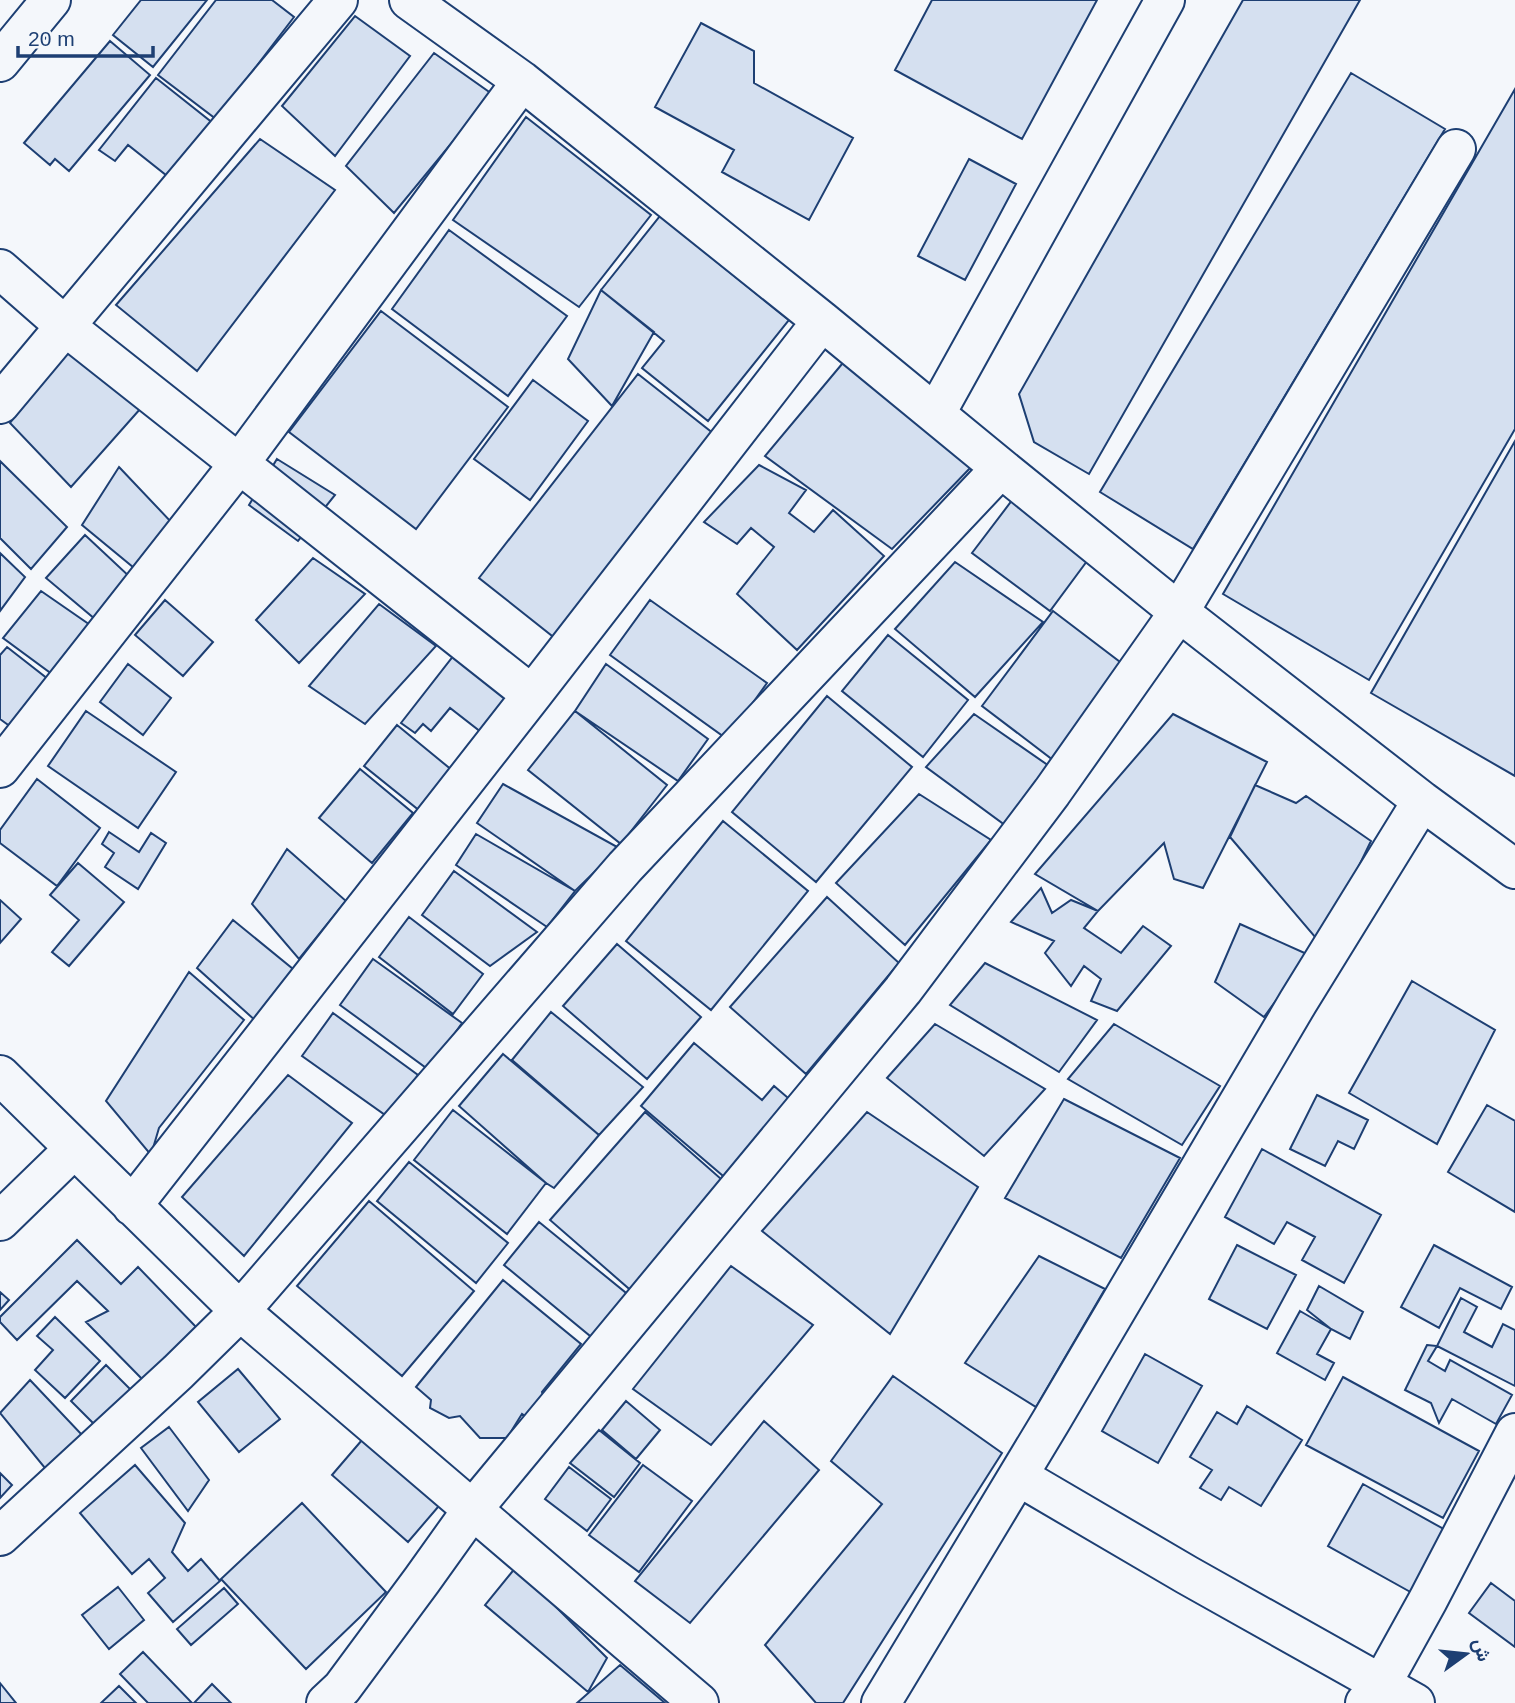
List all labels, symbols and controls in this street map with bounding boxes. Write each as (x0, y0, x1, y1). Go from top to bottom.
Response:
scale bar (18, 14, 152, 58)
text: 20 m (28, 27, 75, 50)
north arrow (1431, 1619, 1501, 1689)
text: ش (1468, 1636, 1495, 1664)

